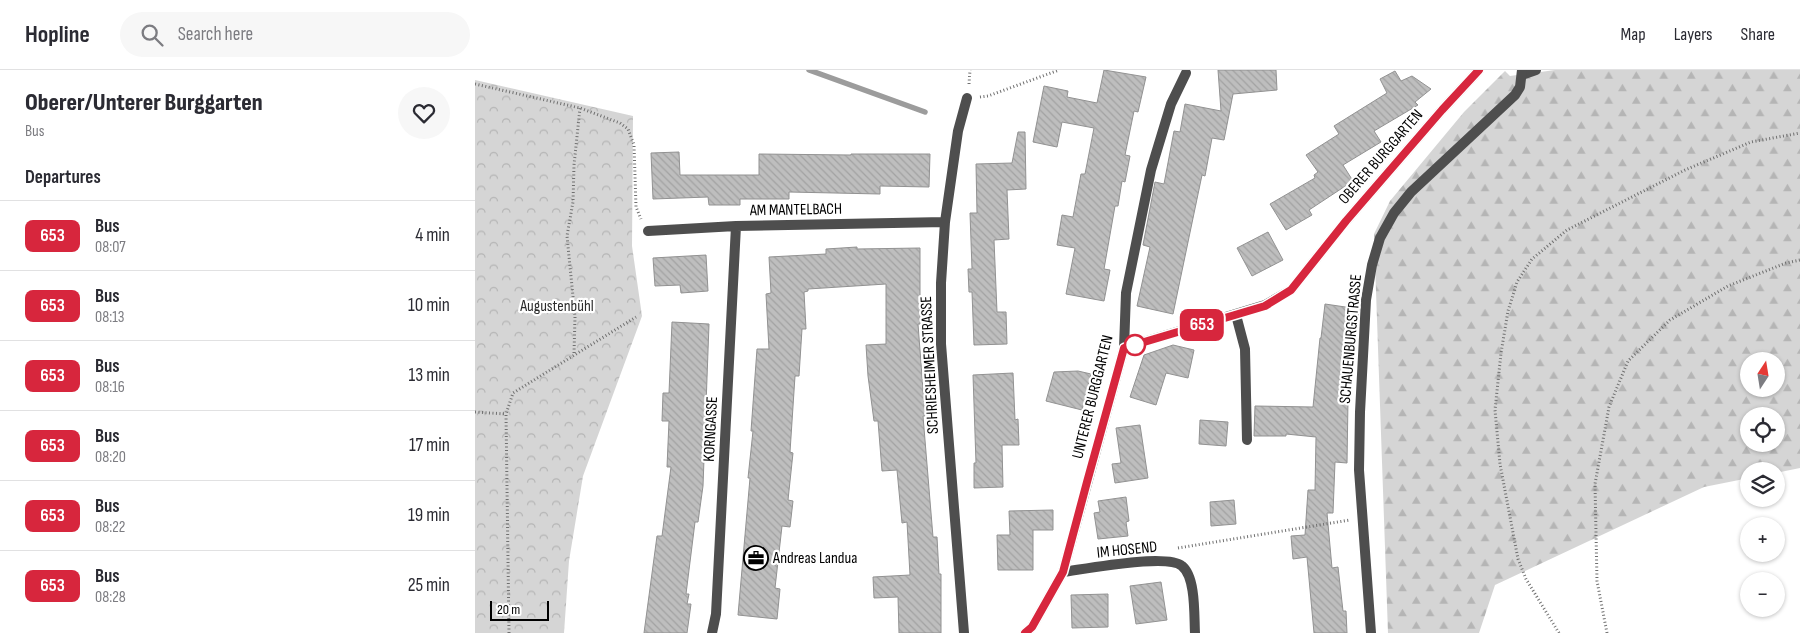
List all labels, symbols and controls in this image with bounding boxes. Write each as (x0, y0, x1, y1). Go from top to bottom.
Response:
search box (120, 12, 470, 57)
text: Hopline (25, 20, 90, 49)
icon: search (138, 21, 166, 49)
text: Search here (178, 23, 253, 46)
text: Map (1621, 24, 1646, 45)
text: Layers (1674, 24, 1713, 45)
text: Share (1741, 24, 1775, 45)
button: heart (398, 87, 450, 139)
text: Oberer/Unterer Burggarten (25, 88, 263, 117)
street label: OBERER BURGGARTEN (1335, 106, 1427, 208)
text: Bus (25, 122, 45, 141)
text: Departures (25, 166, 101, 189)
street label: AM MANTELBACH (749, 200, 842, 220)
text: Bus (95, 215, 120, 238)
text: 4 min (415, 224, 450, 247)
text: 653 (40, 225, 65, 246)
text: 08:07 (95, 238, 126, 257)
street label: SCHAUENBURGSTRASSE (1336, 274, 1366, 404)
text: Bus (95, 285, 120, 308)
text: 10 min (408, 294, 450, 317)
text: 653 (40, 295, 65, 316)
street label: SCHRIESHEIMER STRASSE (917, 296, 943, 434)
park label: Augustenbühl (519, 297, 594, 316)
text: 08:13 (95, 308, 124, 327)
line badge: 653 (1173, 309, 1231, 341)
text: 653 (1190, 314, 1214, 335)
street label: UNTERER BURGGARTEN (1068, 333, 1118, 461)
unlabelled marker (1124, 334, 1146, 356)
north arrow (1740, 352, 1785, 398)
map controls (1740, 352, 1785, 617)
text: Bus (95, 355, 120, 378)
text: 13 min (409, 364, 450, 387)
text: 653 (40, 365, 65, 386)
text: 08:16 (95, 378, 125, 397)
street label: KORNGASSE (700, 396, 722, 462)
button: locate (1740, 407, 1785, 452)
text: Bus (95, 425, 120, 448)
text: 17 min (409, 434, 450, 457)
text: 653 (40, 435, 65, 456)
text: 08:20 (95, 448, 126, 467)
button: layers (1740, 462, 1785, 507)
text: Bus (95, 495, 120, 518)
text: 19 min (408, 504, 450, 527)
text: 653 (40, 505, 65, 526)
button: + (1740, 517, 1785, 562)
text: 08:22 (95, 518, 125, 537)
street label: IM HOSEND (1096, 537, 1158, 563)
office icon: Andreas Landua (743, 545, 769, 571)
place label: Andreas Landua (772, 549, 857, 568)
text: Bus (95, 565, 120, 588)
button: − (1740, 572, 1785, 617)
text: 25 min (408, 574, 450, 597)
text: 653 (40, 575, 65, 596)
text: 08:28 (95, 588, 126, 607)
scale bar (490, 598, 549, 621)
text: 20 m (497, 601, 520, 618)

